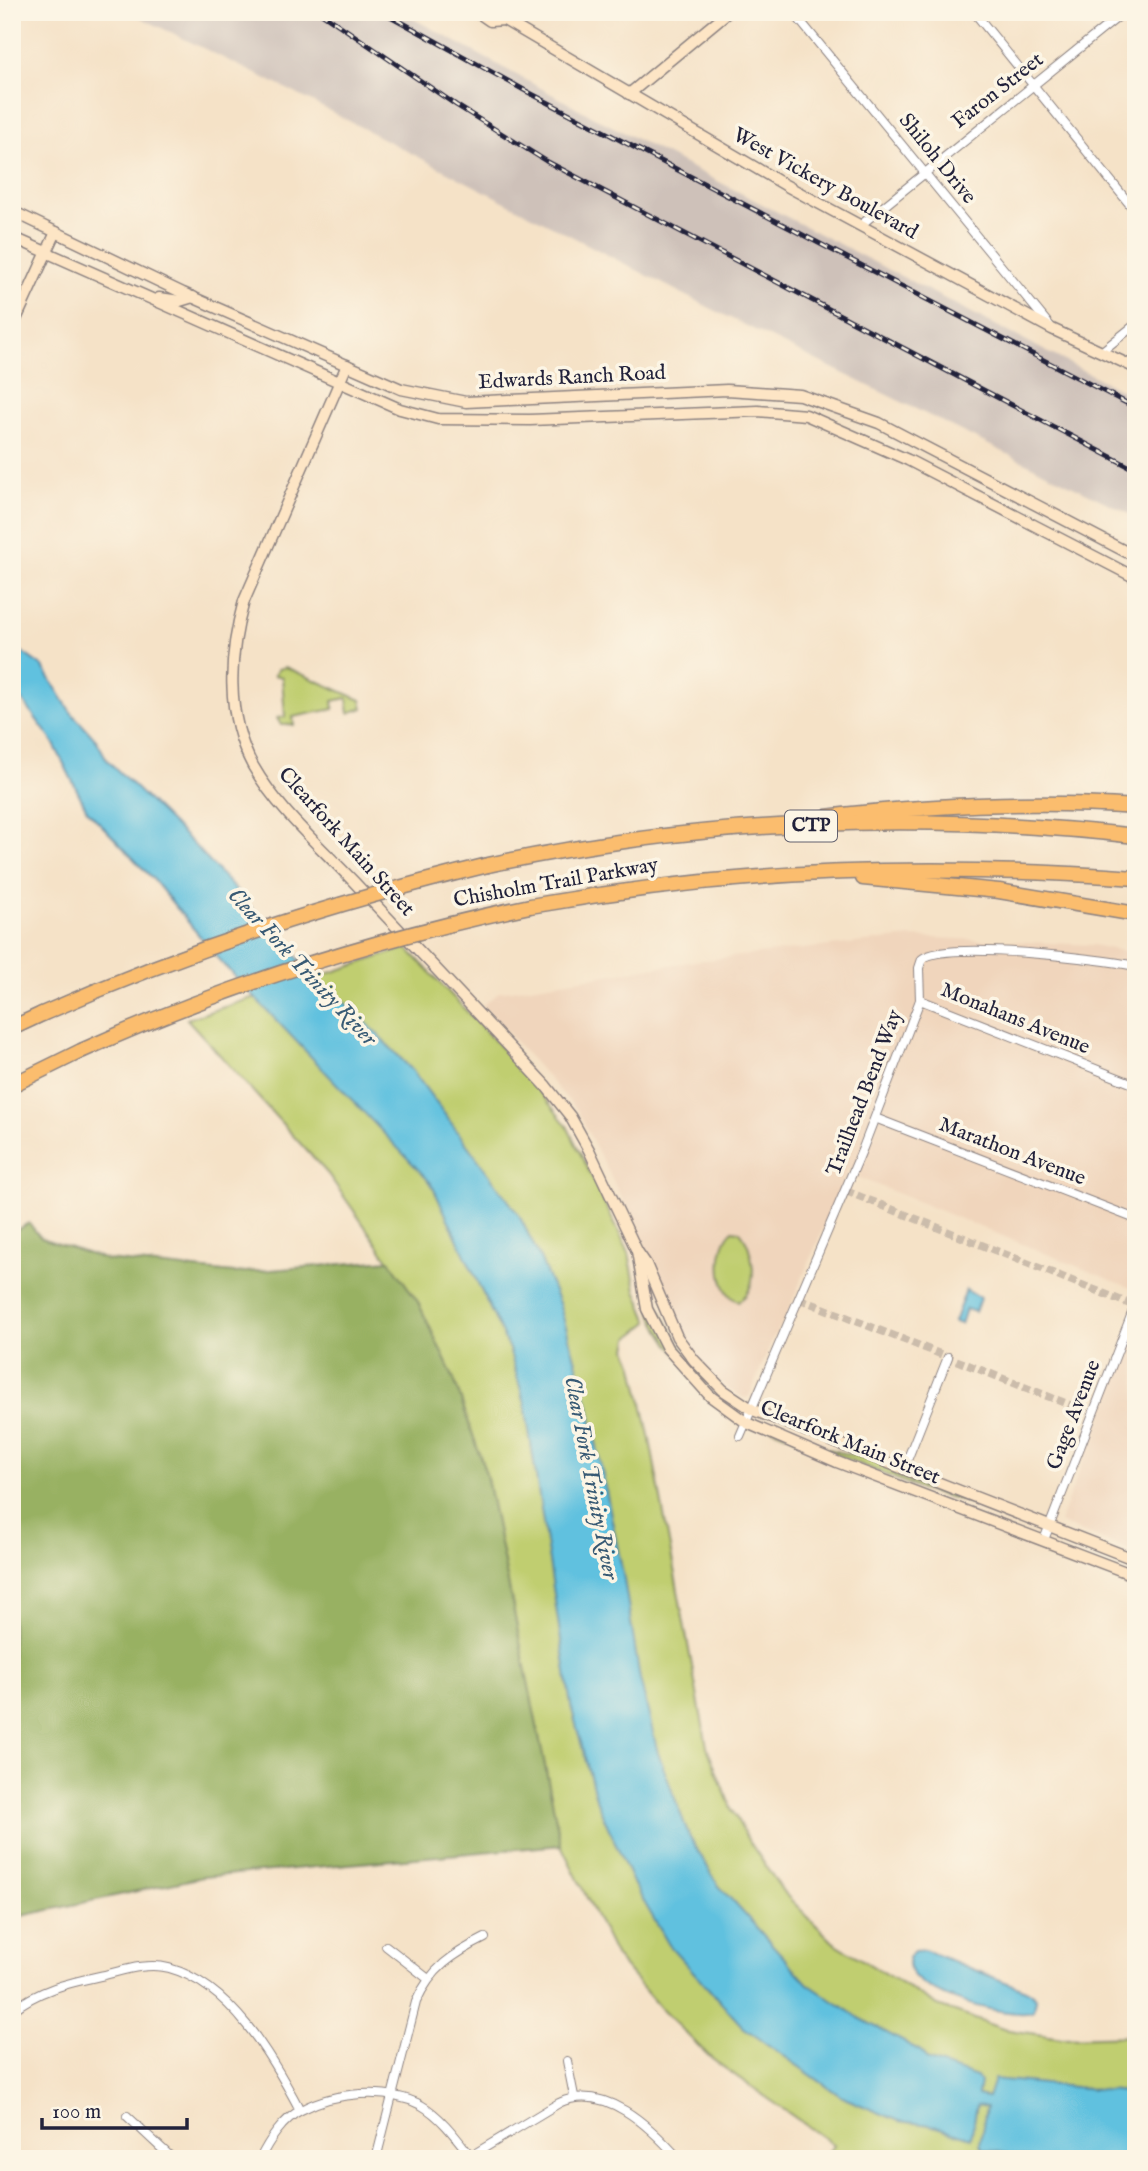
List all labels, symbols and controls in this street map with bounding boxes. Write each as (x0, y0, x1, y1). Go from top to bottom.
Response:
street label: Faron Street (947, 47, 1049, 135)
street label: Shiloh Drive (892, 108, 982, 210)
street label: West Vickery Boulevard (728, 122, 923, 247)
street label: Edwards Ranch Road (478, 360, 667, 396)
street label: Clearfork Main Street (272, 762, 420, 922)
road number: CTP (785, 810, 837, 842)
street label: Chisholm Trail Parkway (452, 852, 661, 914)
water label: Clear Fork Trinity River (221, 882, 384, 1053)
street label: Monahans Avenue (936, 977, 1094, 1061)
street label: Trailhead Bend Way (821, 1005, 909, 1180)
street label: Marathon Avenue (935, 1112, 1090, 1193)
street label: Gage Avenue (1041, 1356, 1107, 1474)
water label: Clear Fork Trinity River (557, 1374, 625, 1583)
street label: Clearfork Main Street (756, 1395, 944, 1491)
scale bar (42, 2087, 187, 2131)
text: 100 m (52, 2099, 101, 2126)

